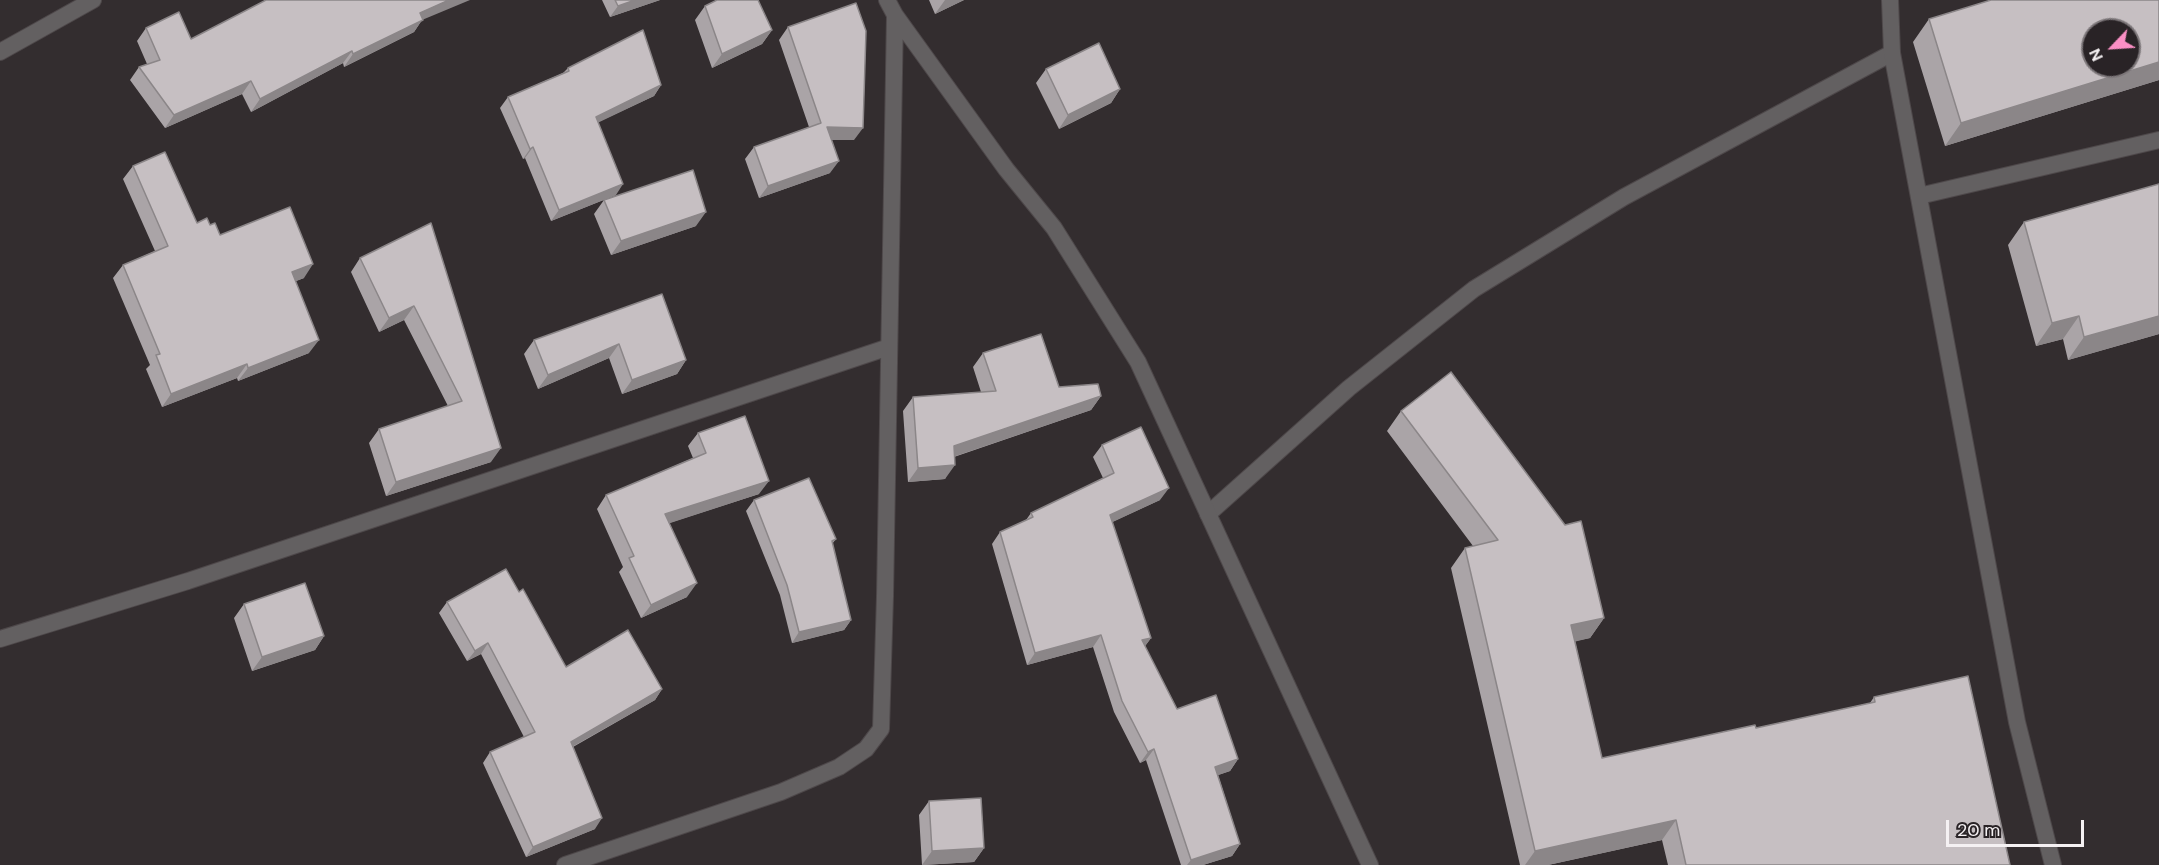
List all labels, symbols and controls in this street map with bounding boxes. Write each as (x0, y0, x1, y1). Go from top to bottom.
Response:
north arrow (2081, 18, 2141, 78)
text: N (2084, 45, 2108, 65)
scale bar (1949, 808, 2087, 846)
text: 20 m (1957, 818, 2000, 842)

